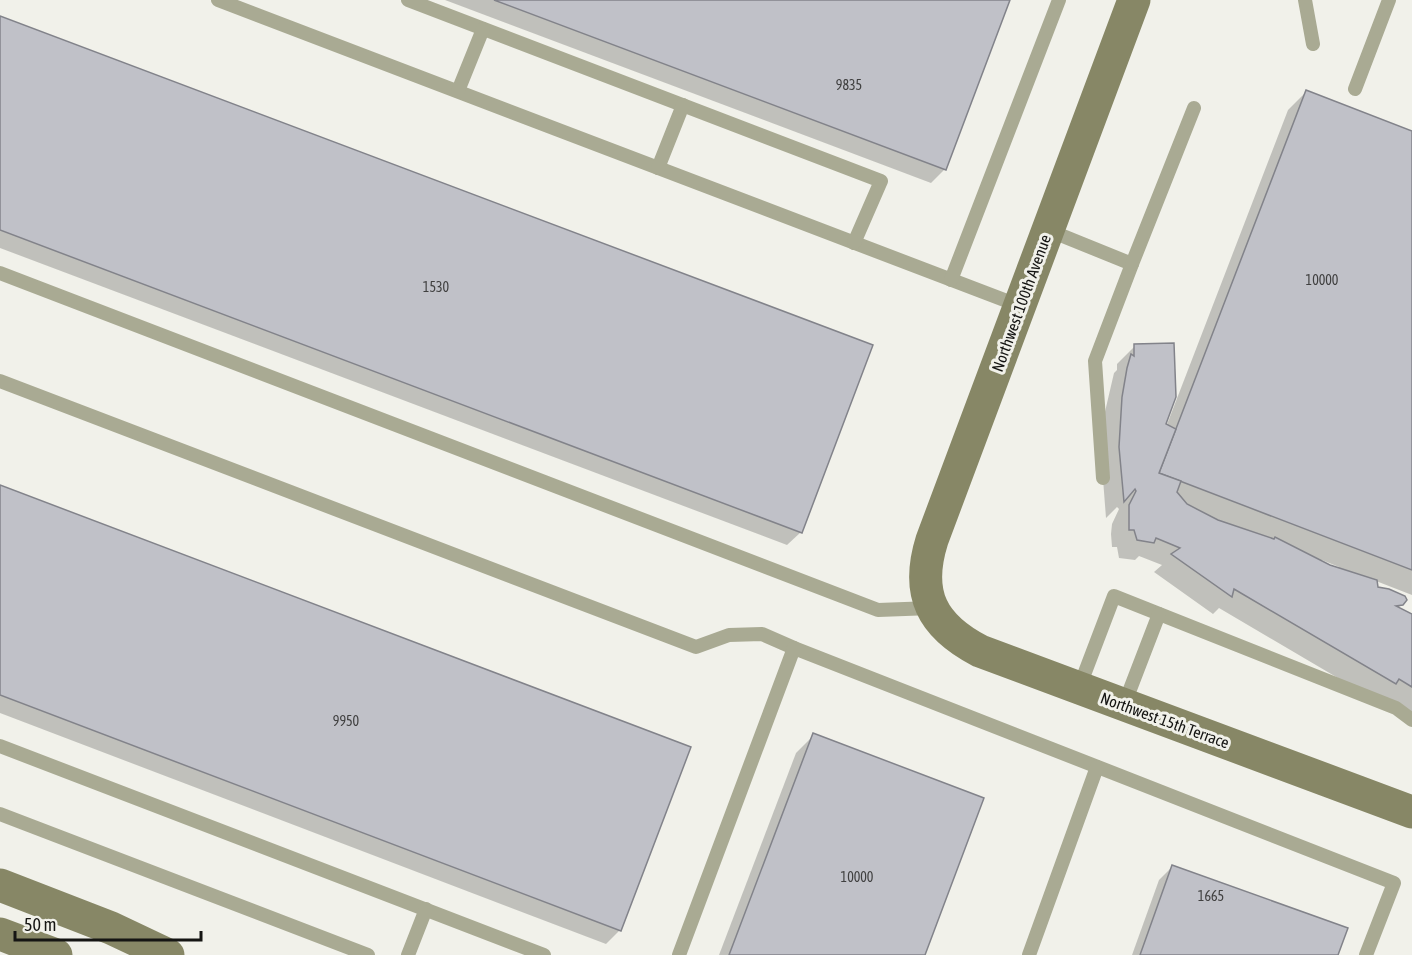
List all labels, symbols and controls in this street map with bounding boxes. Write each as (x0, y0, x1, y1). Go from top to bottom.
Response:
house number: 9835 (836, 77, 862, 93)
street label: Northwest 100th Avenue (988, 232, 1054, 374)
house number: 10000 (1306, 272, 1339, 288)
house number: 1530 (423, 279, 450, 295)
street label: Northwest 15th Terrace (1098, 688, 1232, 752)
house number: 9950 (333, 713, 360, 729)
house number: 10000 (841, 869, 874, 885)
house number: 1665 (1198, 888, 1224, 904)
scale bar (15, 904, 201, 942)
text: 50 m (24, 914, 56, 935)

